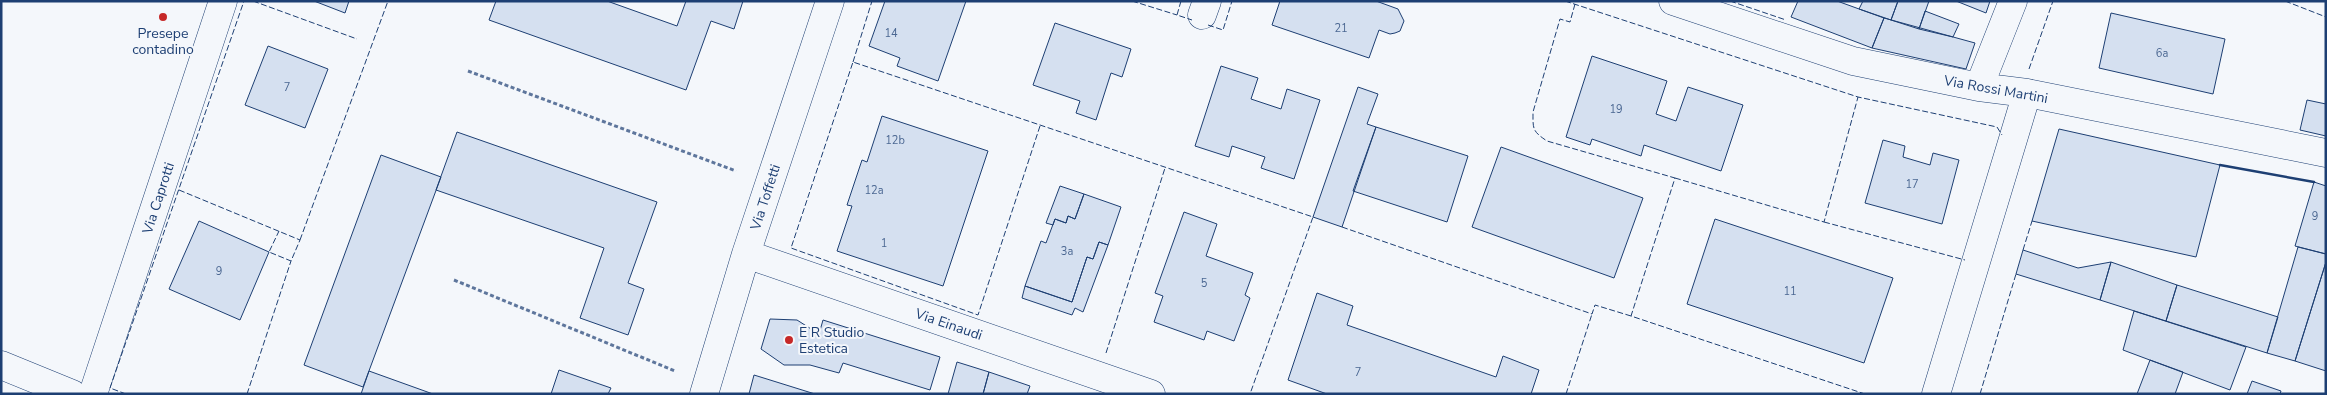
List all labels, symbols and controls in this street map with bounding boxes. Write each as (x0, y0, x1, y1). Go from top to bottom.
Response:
marker: Presepe contadino (157, 11, 169, 23)
house number: 21 (1334, 21, 1348, 36)
place label: Presepe contadino (132, 24, 194, 59)
house number: 14 (884, 26, 898, 41)
house number: 6a (2156, 46, 2168, 61)
street label: Via Rossi Martini (1941, 71, 2049, 108)
house number: 7 (284, 80, 290, 95)
house number: 19 (1609, 102, 1623, 117)
house number: 12b (885, 133, 905, 148)
street label: Via Caprotti (138, 160, 179, 237)
street label: Via Toffetti (746, 162, 785, 233)
house number: 17 (1905, 177, 1919, 192)
house number: 12a (864, 183, 884, 198)
house number: 9 (2312, 209, 2318, 224)
house number: 1 (881, 236, 887, 251)
house number: 3a (1061, 244, 1073, 259)
house number: 9 (216, 264, 222, 279)
house number: 5 (1201, 276, 1208, 291)
house number: 11 (1783, 284, 1797, 299)
street label: Via Einaudi (912, 304, 985, 345)
place label: E R Studio Estetica (799, 323, 864, 358)
marker: E R Studio Estetica (783, 334, 795, 346)
house number: 7 (1355, 365, 1361, 380)

